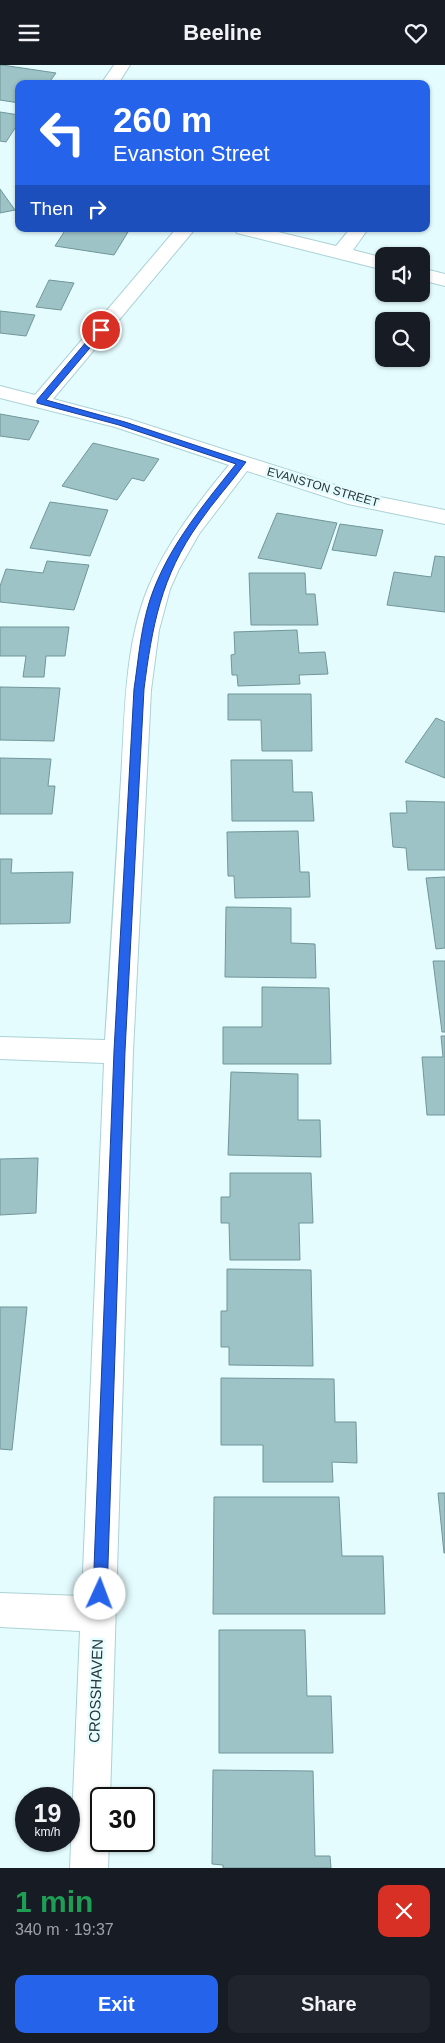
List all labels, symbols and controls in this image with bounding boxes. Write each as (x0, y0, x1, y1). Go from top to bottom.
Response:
icon: menu (15, 19, 43, 47)
icon: heart (402, 19, 430, 47)
text: Beeline (183, 20, 262, 45)
icon: left (30, 100, 95, 165)
text: 260 m (113, 100, 212, 139)
text: Evanston Street (113, 141, 270, 166)
icon: right (83, 195, 111, 223)
text: Then (30, 198, 73, 219)
map controls (375, 247, 430, 367)
button: sound (375, 247, 430, 302)
pin (80, 309, 122, 351)
button: search (375, 312, 430, 367)
icon: arrive (87, 316, 115, 344)
street label: EVANSTON STREET (266, 464, 381, 510)
position arrow (73, 1567, 125, 1619)
street label: CROSSHAVEN (85, 1639, 106, 1743)
speed limit sign: 30 (90, 1787, 155, 1852)
text: 19 (34, 1799, 61, 1827)
text: km/h (34, 1825, 61, 1839)
text: 1 min (15, 1885, 93, 1918)
button: close (378, 1885, 430, 1937)
text: 340 m · 19:37 (15, 1921, 114, 1938)
button: Exit (15, 1975, 218, 2033)
button: Share (228, 1975, 430, 2033)

